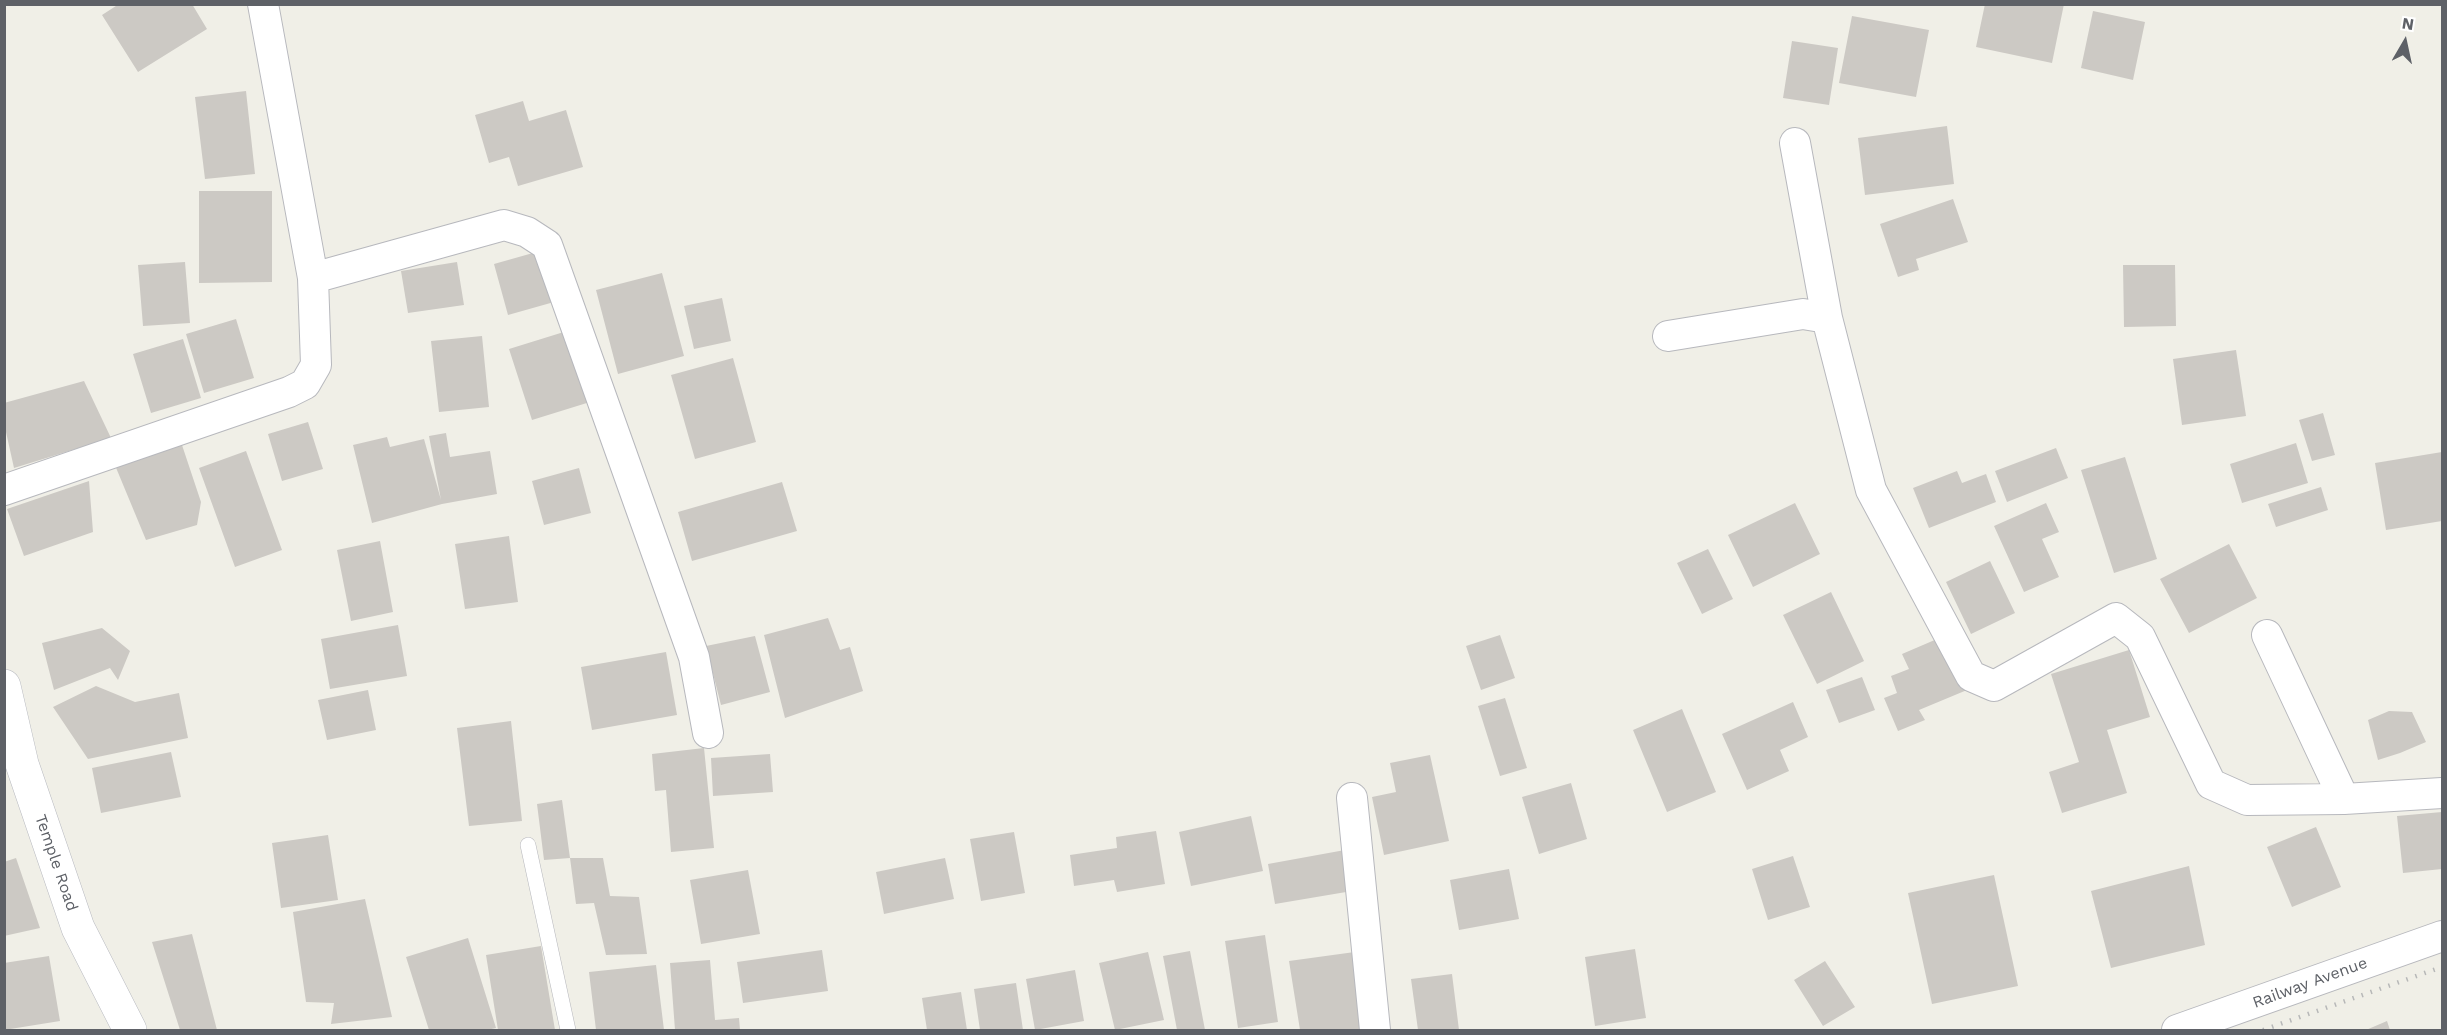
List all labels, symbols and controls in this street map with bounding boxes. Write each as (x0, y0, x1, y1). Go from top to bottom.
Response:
north arrow (2375, 12, 2435, 72)
text: N (2401, 13, 2415, 34)
street label: Temple Road (30, 812, 82, 914)
street label: Railway Avenue (2250, 953, 2370, 1013)

